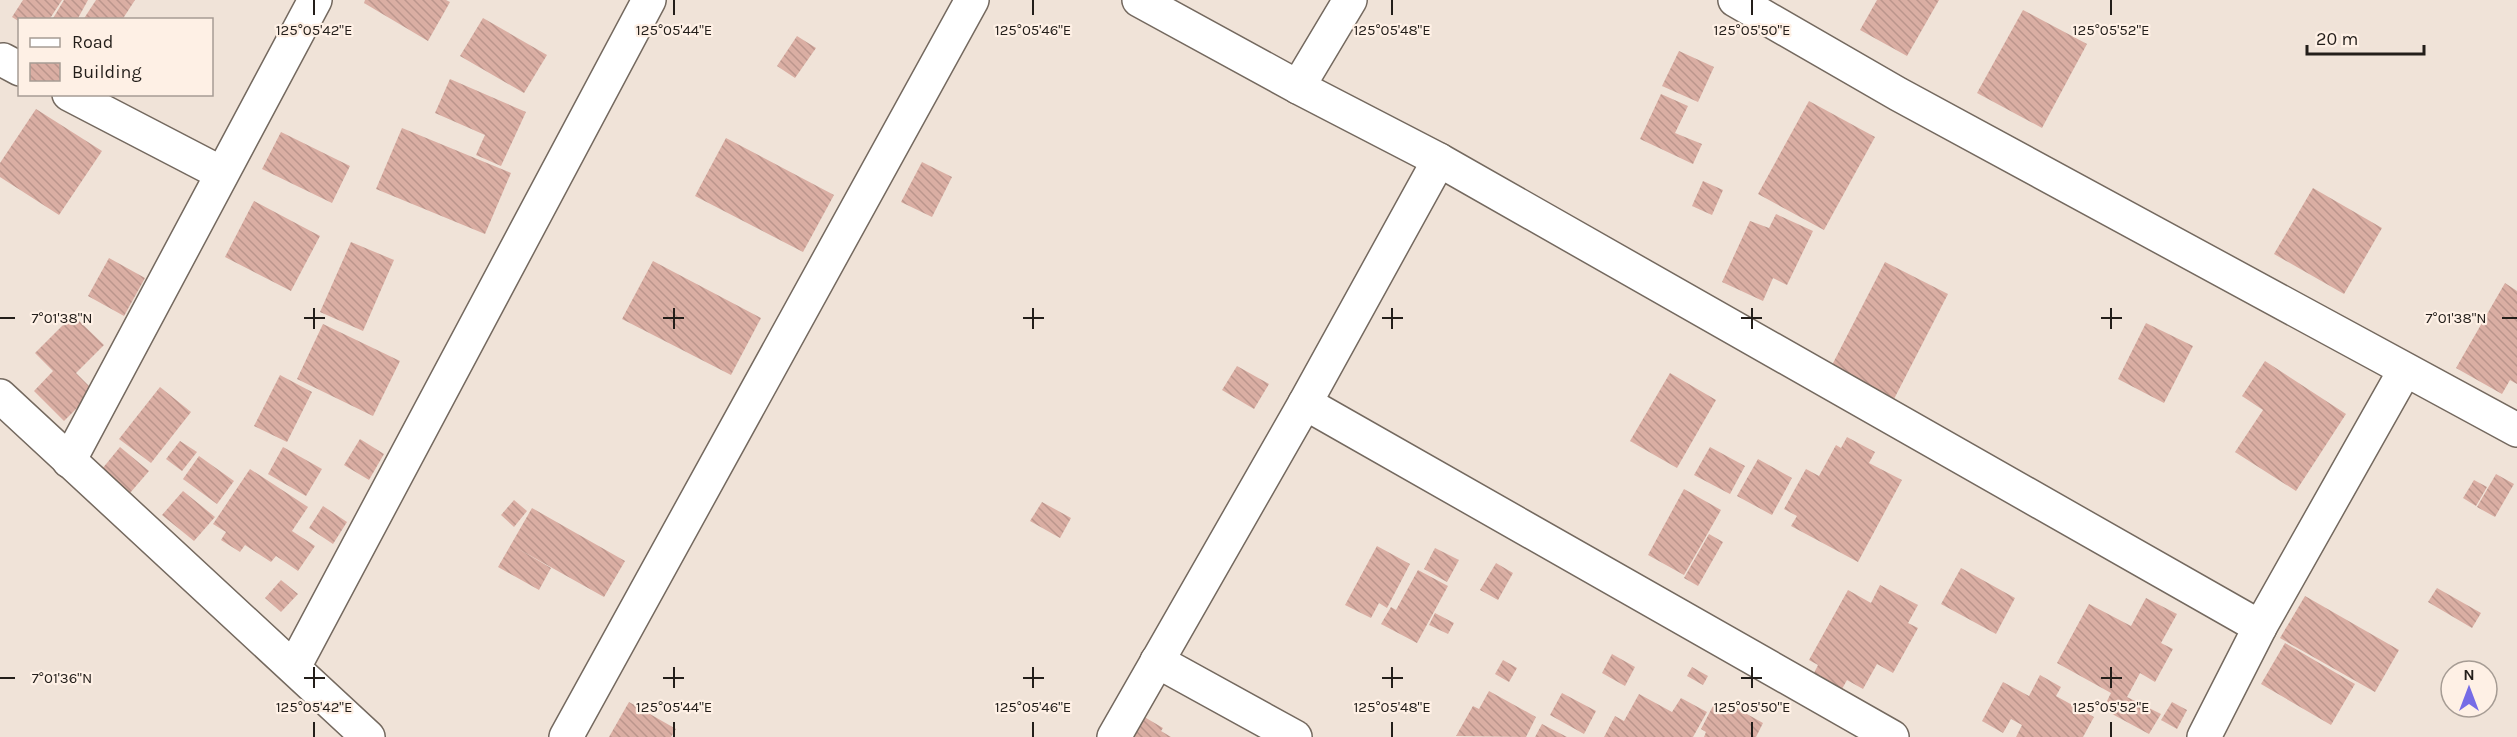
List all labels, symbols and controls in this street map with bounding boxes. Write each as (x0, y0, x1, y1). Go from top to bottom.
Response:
legend (18, 18, 213, 96)
scale bar (2307, 18, 2424, 56)
text: 125°05'42"E (276, 21, 352, 39)
text: 125°05'44"E (636, 21, 712, 39)
text: 125°05'46"E (995, 21, 1071, 39)
text: 125°05'48"E (1353, 21, 1431, 39)
text: 125°05'50"E (1714, 21, 1791, 39)
text: 125°05'52"E (2073, 21, 2149, 39)
text: 20 m (2316, 28, 2358, 50)
text: Road (72, 31, 113, 53)
text: Building (72, 61, 142, 83)
text: 7°01'38"N (32, 309, 92, 327)
text: 7°01'38"N (2426, 309, 2486, 327)
north arrow (2439, 659, 2499, 719)
text: N (2463, 665, 2475, 684)
text: 7°01'36"N (32, 669, 92, 687)
text: 125°05'42"E (276, 698, 352, 716)
text: 125°05'44"E (636, 698, 712, 716)
text: 125°05'46"E (995, 698, 1071, 716)
text: 125°05'48"E (1353, 698, 1431, 716)
text: 125°05'50"E (1714, 698, 1791, 716)
text: 125°05'52"E (2073, 698, 2149, 716)

